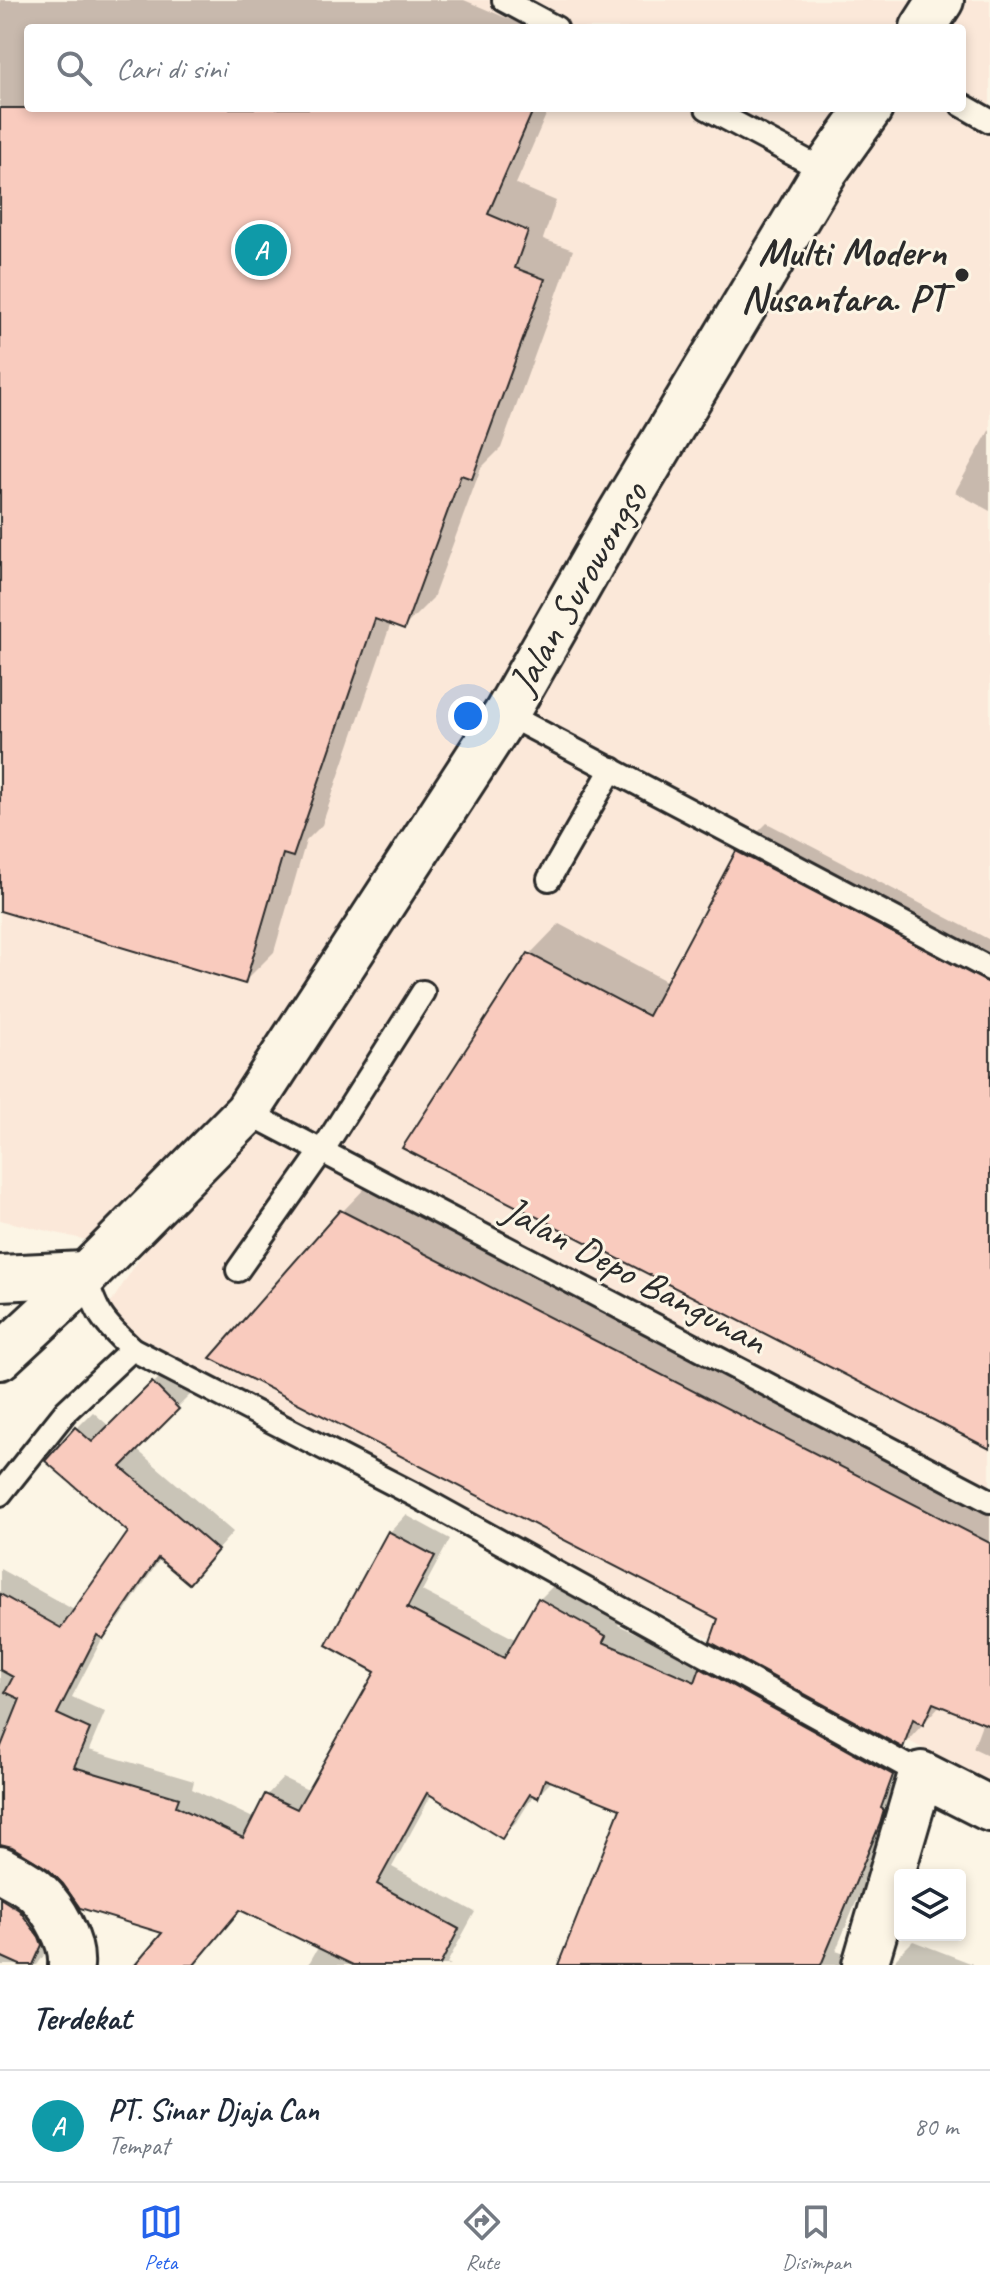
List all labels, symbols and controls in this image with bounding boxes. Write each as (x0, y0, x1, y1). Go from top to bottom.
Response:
search box (24, 24, 966, 112)
icon: search (52, 46, 96, 90)
text: Cari di sini (116, 49, 227, 87)
pin: A (235, 220, 287, 280)
place label: Multi Modern Nusantara. PT (741, 227, 956, 323)
marker: Multi Modern Nusantara. PT (953, 266, 971, 284)
street label: Jalan Surowongso (496, 471, 660, 705)
your location (448, 696, 488, 736)
street label: Jalan Depo Bangunan (493, 1183, 776, 1366)
map controls (894, 1869, 966, 1941)
button: layers (894, 1869, 966, 1941)
text: Terdekat (32, 1996, 131, 2039)
text: PT. Sinar Djaja Can (108, 2091, 319, 2129)
text: A (51, 2110, 65, 2143)
text: 80 m (914, 2110, 958, 2143)
text: Tempat (108, 2129, 169, 2162)
tab: Peta (139, 2200, 183, 2276)
tab: Rute (460, 2200, 504, 2276)
tab: Disimpan (782, 2200, 851, 2276)

